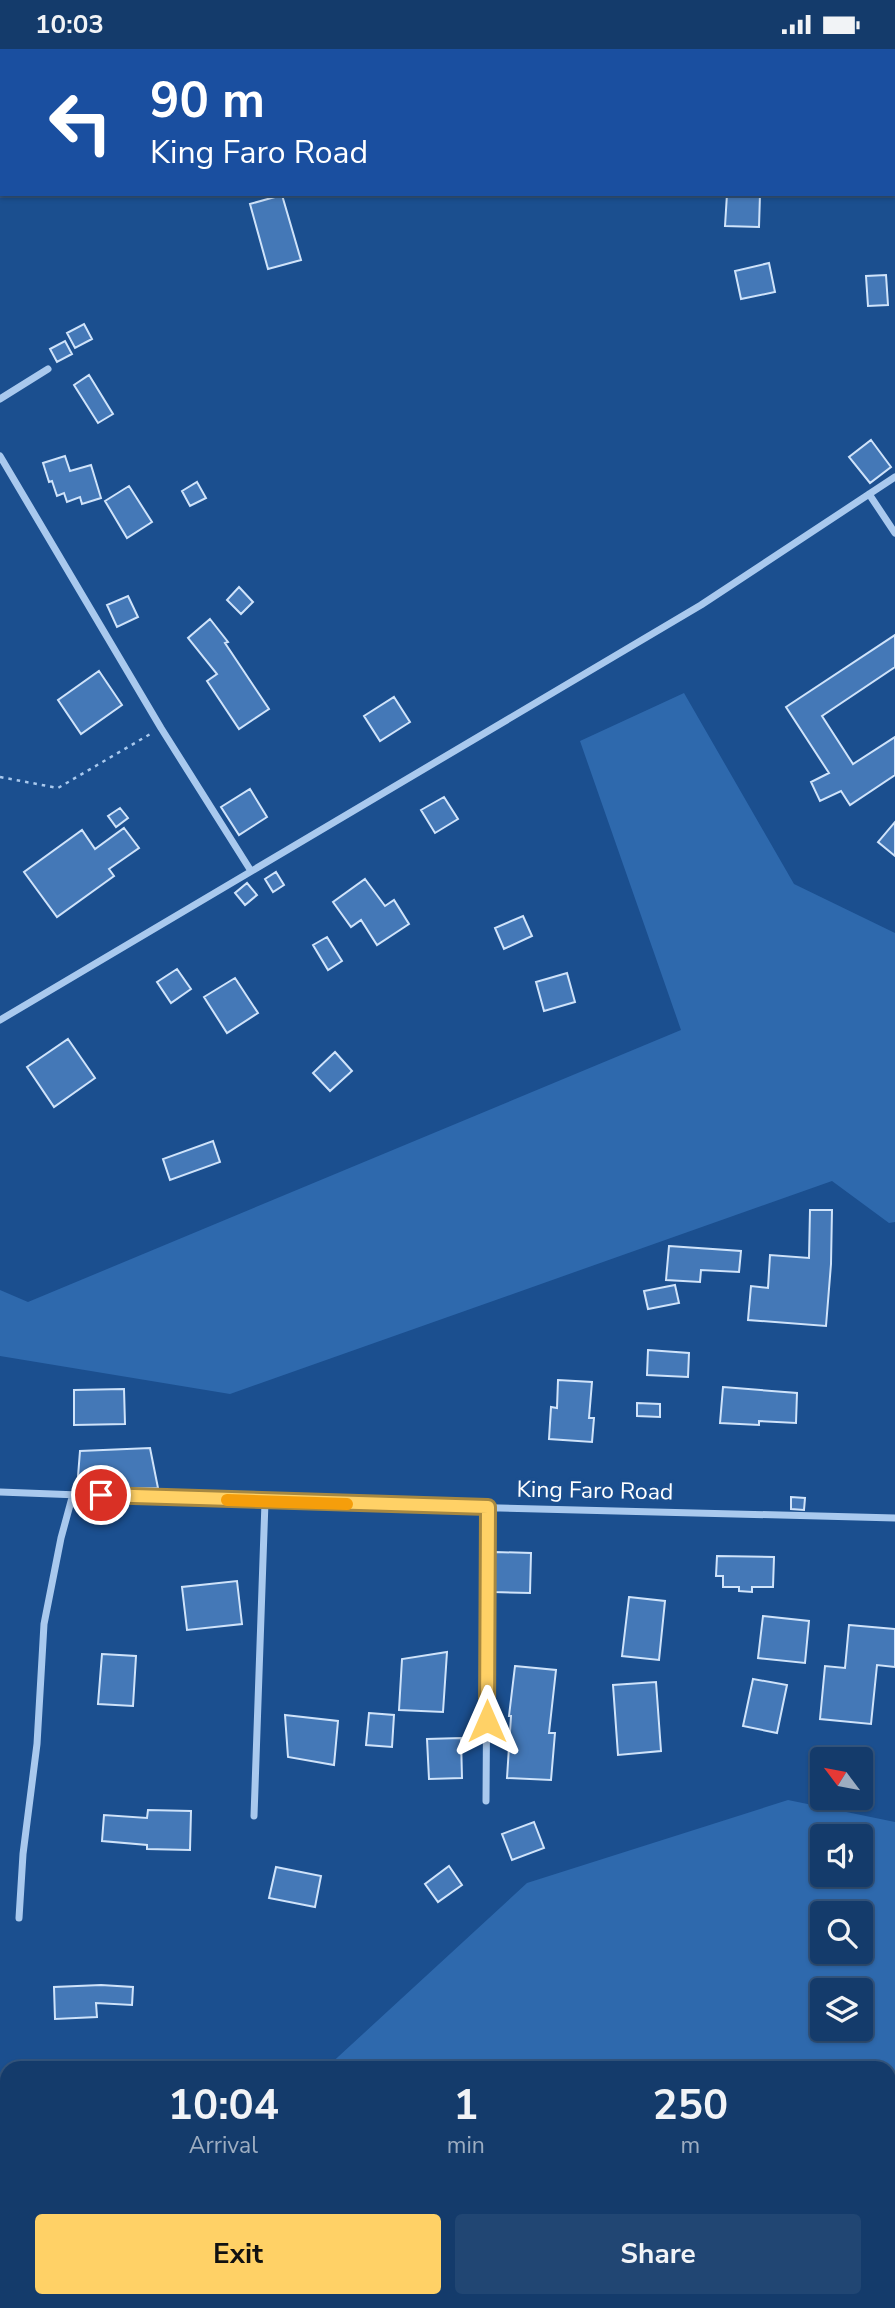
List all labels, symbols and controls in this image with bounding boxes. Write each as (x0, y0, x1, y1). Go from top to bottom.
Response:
text: 10:03 (35, 7, 104, 42)
text: 90 m (150, 67, 265, 134)
icon: left (35, 77, 126, 168)
text: King Faro Road (150, 131, 368, 174)
pin (71, 1465, 131, 1525)
street label: King Faro Road (516, 1474, 674, 1507)
icon: arrive (82, 1476, 120, 1514)
position arrow (450, 1684, 524, 1758)
north arrow (810, 1747, 873, 1809)
map controls (810, 1747, 873, 2041)
button: sound (810, 1824, 873, 1887)
button: search (810, 1901, 873, 1964)
button: layers (810, 1978, 873, 2041)
text: 10:04 (168, 2077, 279, 2134)
text: 1 (453, 2077, 478, 2134)
text: 250 (653, 2077, 728, 2134)
text: Arrival (189, 2130, 258, 2161)
text: min (447, 2130, 485, 2161)
text: m (681, 2130, 700, 2161)
button: Exit (35, 2214, 441, 2294)
button: Share (455, 2214, 861, 2294)

